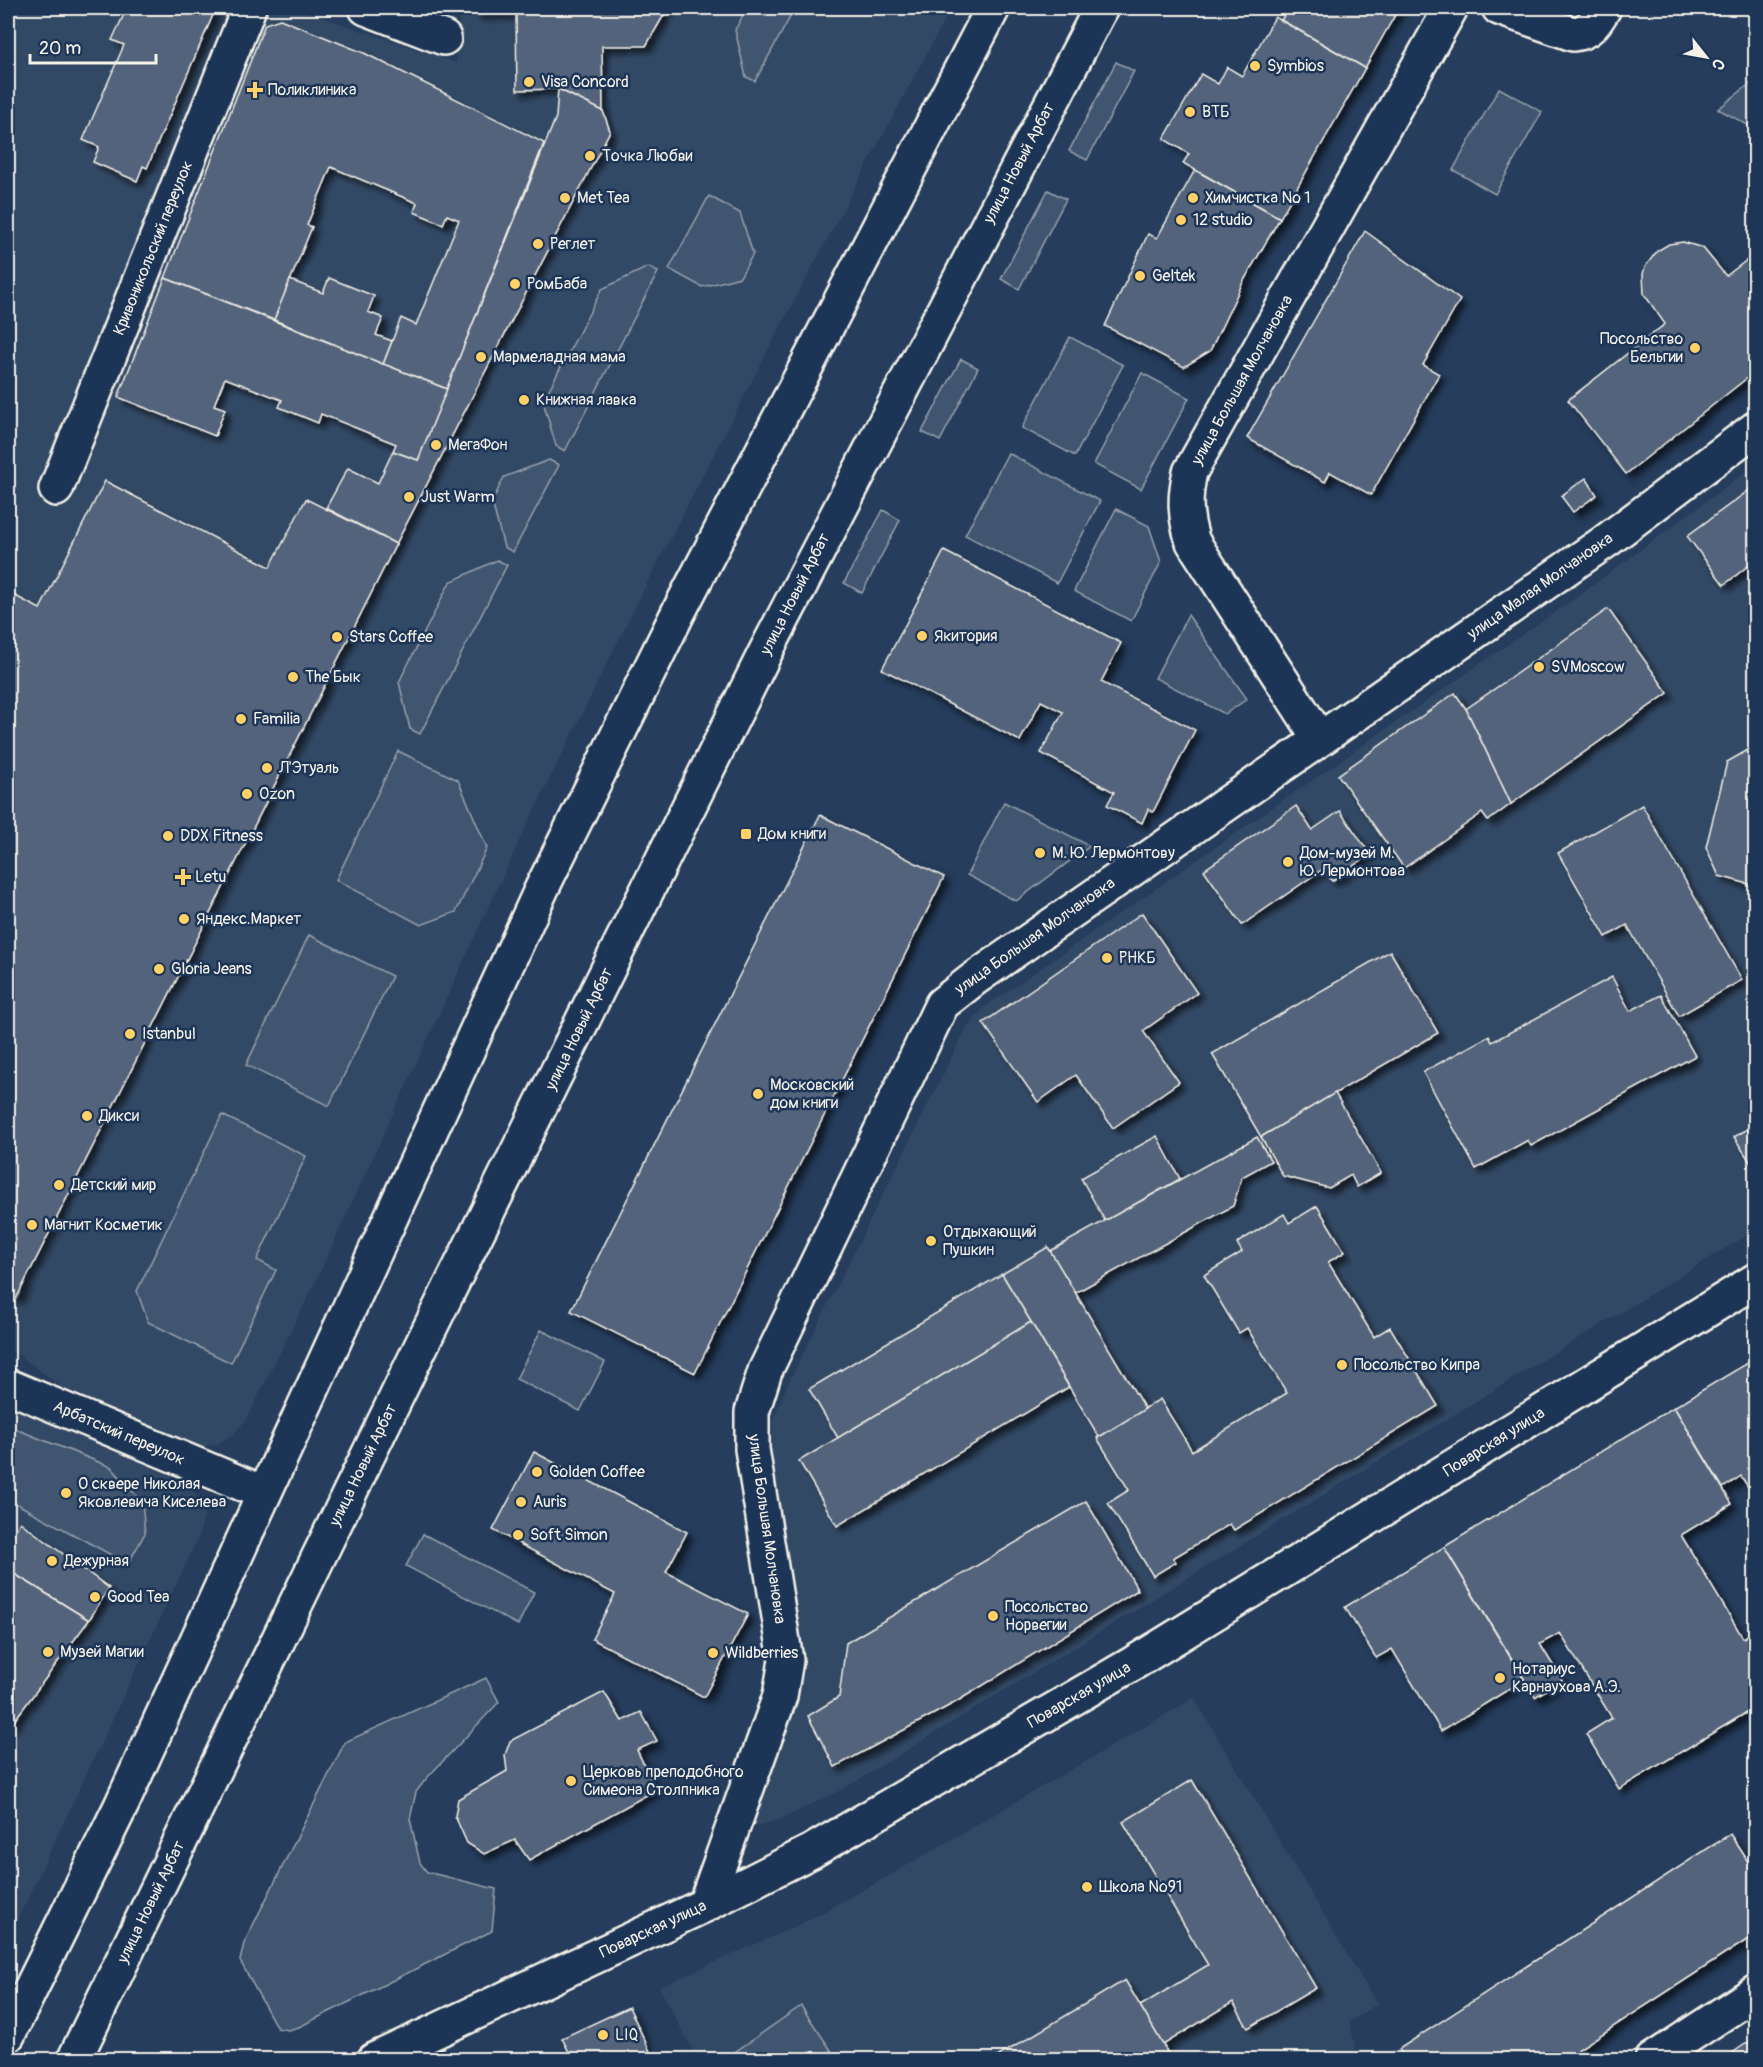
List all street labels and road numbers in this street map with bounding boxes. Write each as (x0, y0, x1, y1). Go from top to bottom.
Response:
street label: улица Новый Арбат (978, 99, 1059, 228)
street label: Кривоникольский переулок (109, 158, 197, 338)
street label: улица Большая Молчановка (1186, 292, 1297, 469)
street label: улица Малая Молчановка (1462, 528, 1617, 644)
street label: улица Новый Арбат (755, 530, 834, 659)
street label: улица Большая Молчановка (950, 873, 1119, 1000)
street label: улица Новый Арбат (540, 964, 617, 1094)
street label: Арбатский переулок (50, 1396, 188, 1470)
street label: улица Новый Арбат (324, 1400, 401, 1530)
street label: Поварская улица (1440, 1403, 1548, 1481)
street label: улица Большая Молчановка (744, 1432, 790, 1625)
street label: Поварская улица (1024, 1657, 1134, 1733)
street label: улица Новый Арбат (112, 1837, 189, 1967)
street label: Поварская улица (596, 1895, 710, 1963)

